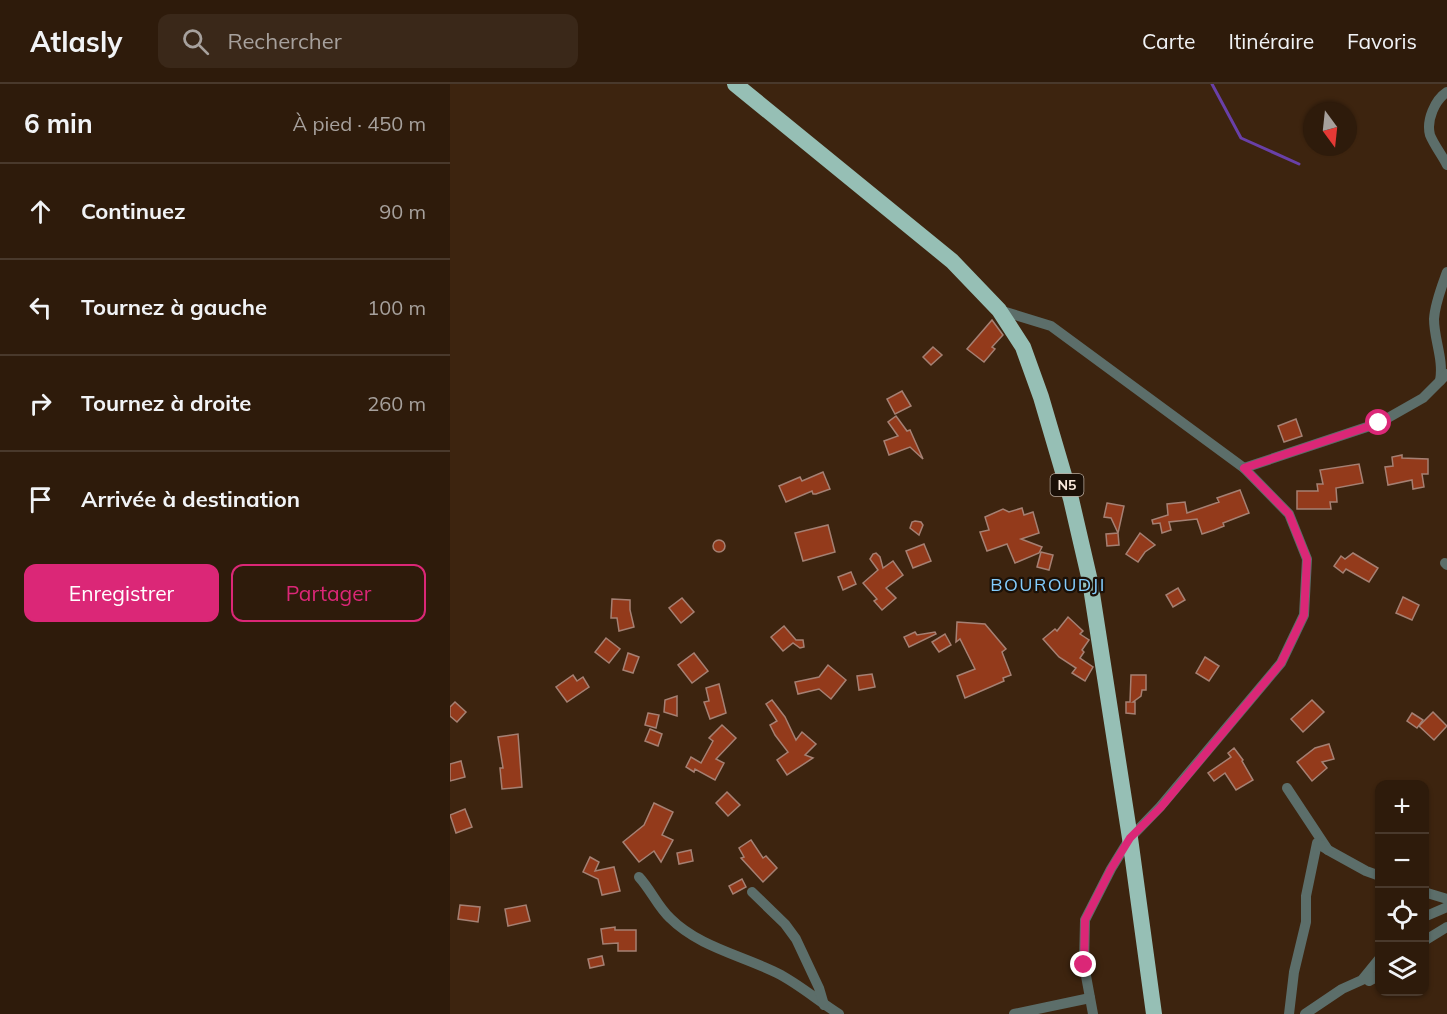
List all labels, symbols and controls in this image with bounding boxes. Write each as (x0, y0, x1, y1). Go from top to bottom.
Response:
search box (158, 14, 578, 68)
text: Atlasly (30, 24, 122, 59)
icon: search (179, 25, 212, 58)
text: Rechercher (227, 27, 342, 55)
text: Carte (1142, 28, 1196, 54)
text: Itinéraire (1229, 28, 1314, 54)
text: Favoris (1347, 28, 1417, 54)
north arrow (1303, 102, 1357, 156)
text: 6 min (24, 107, 93, 140)
text: À pied · 450 m (293, 111, 426, 136)
icon: ahead (24, 195, 57, 228)
text: Continuez (81, 197, 186, 225)
text: 90 m (379, 199, 426, 224)
icon: left (24, 291, 57, 324)
text: Tournez à gauche (81, 293, 267, 321)
text: 100 m (367, 295, 426, 320)
icon: right (24, 387, 57, 420)
text: Tournez à droite (81, 389, 251, 417)
text: 260 m (367, 391, 426, 416)
route start (1365, 409, 1391, 435)
road number: N5 (1050, 474, 1084, 496)
icon: arrive (24, 483, 57, 516)
text: Arrivée à destination (81, 485, 300, 513)
button: Enregistrer (24, 564, 219, 622)
button: Partager (231, 564, 426, 622)
district label: BOUROUDJI (990, 573, 1106, 596)
map controls (1375, 780, 1429, 996)
button: + (1375, 780, 1429, 834)
button: − (1375, 834, 1429, 888)
button: locate (1375, 888, 1429, 942)
button: layers (1375, 942, 1429, 996)
route end (1070, 951, 1096, 977)

